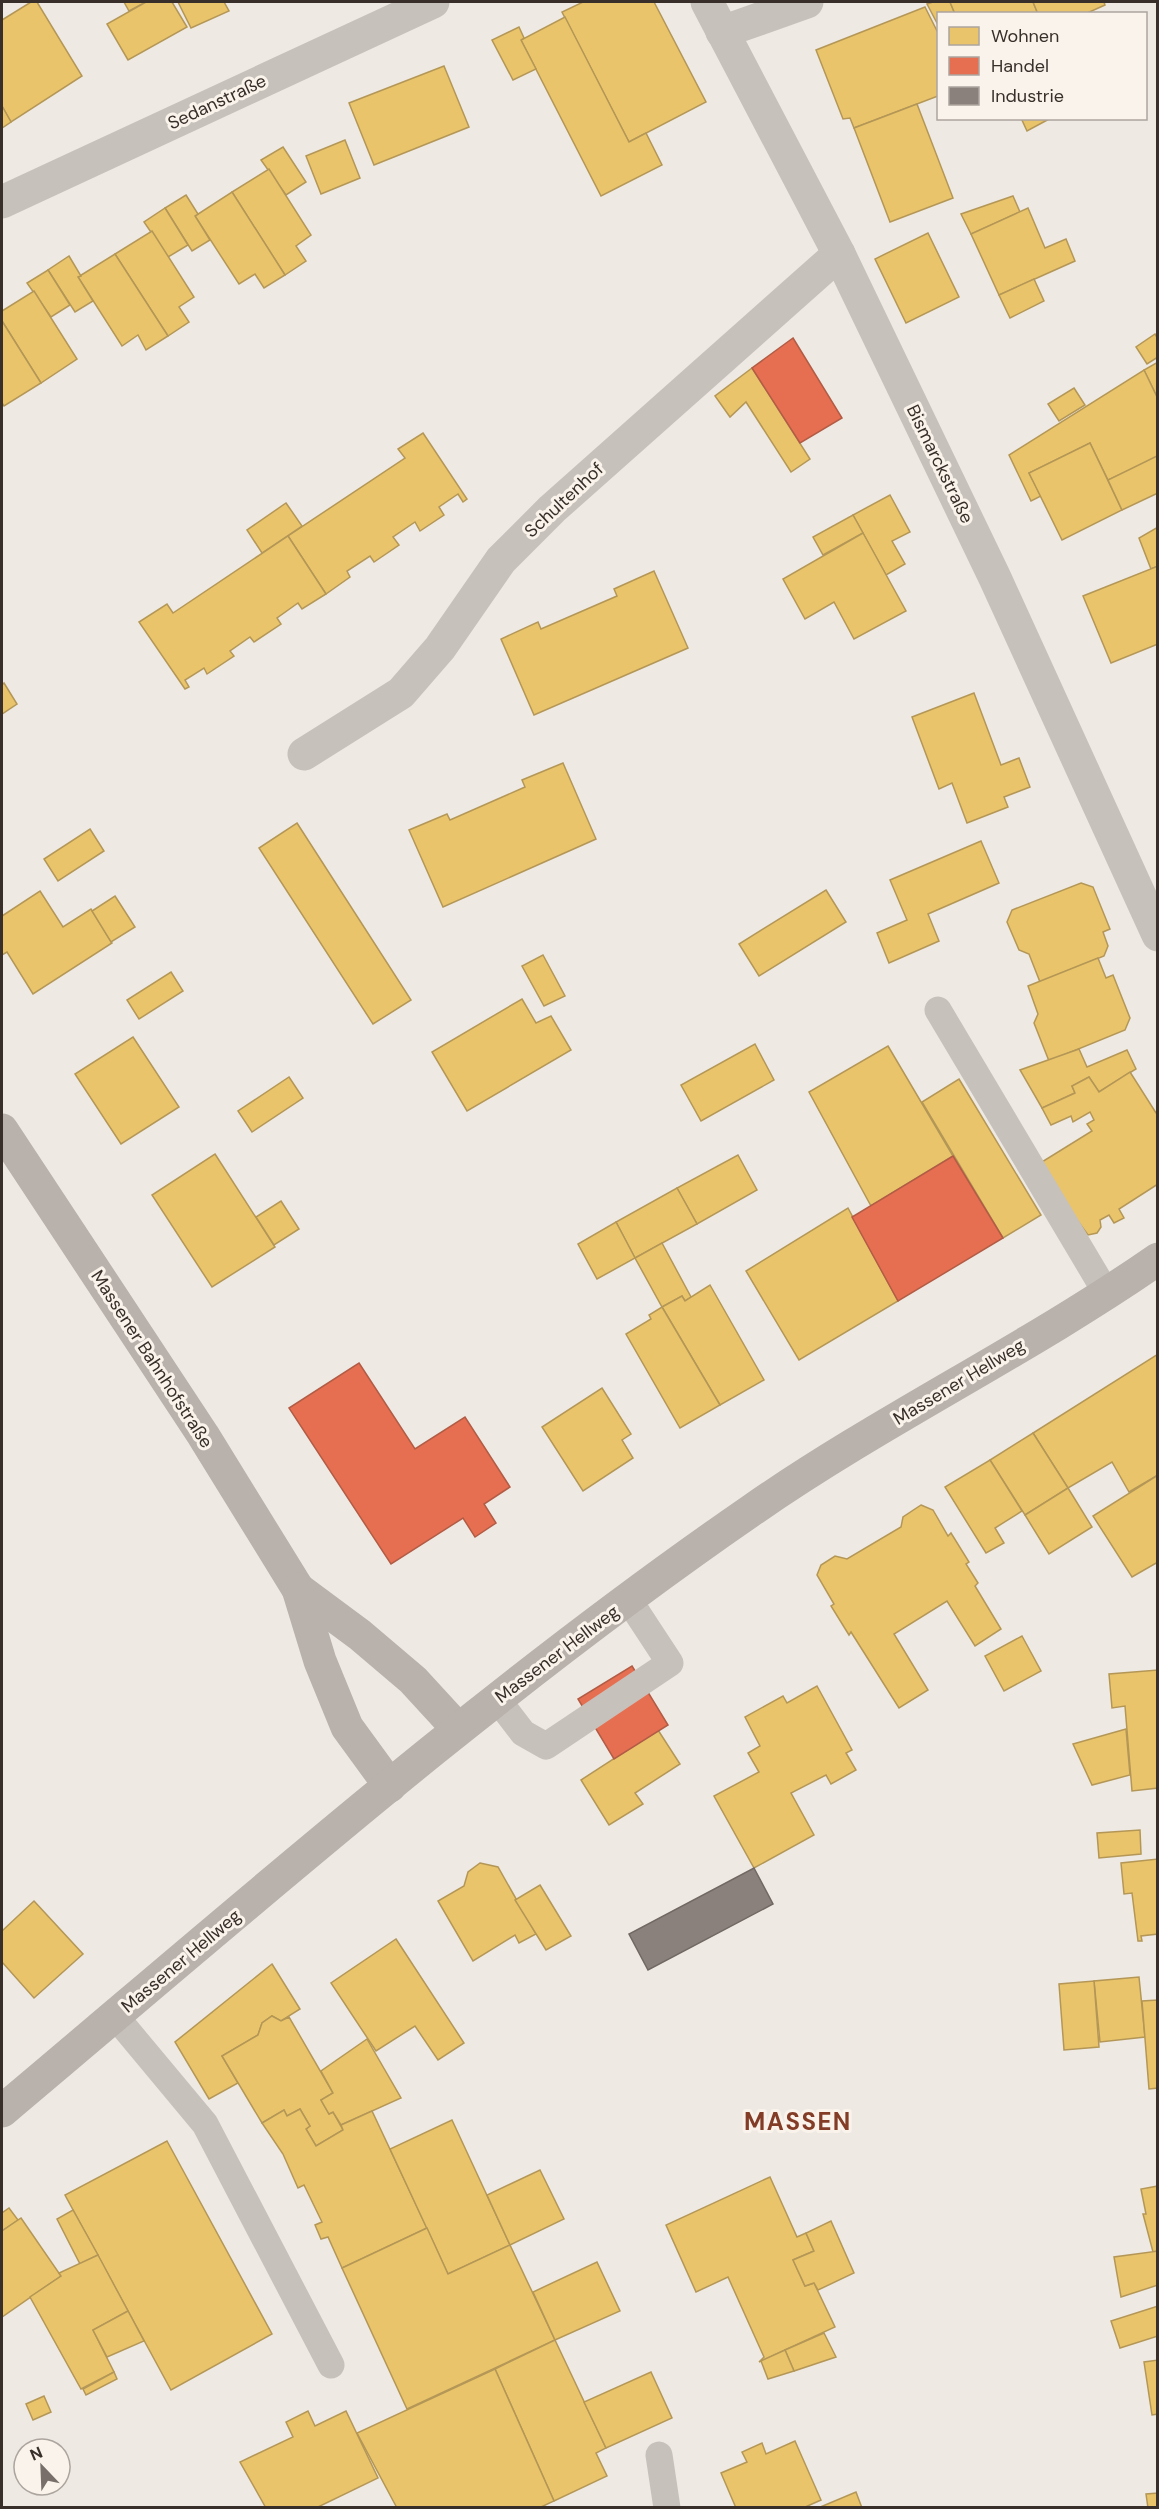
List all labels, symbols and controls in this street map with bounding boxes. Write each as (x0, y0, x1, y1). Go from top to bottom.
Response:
legend (937, 12, 1147, 120)
text: Wohnen (991, 24, 1059, 48)
text: Handel (991, 54, 1049, 78)
street label: Sedanstraße (164, 69, 270, 135)
text: Industrie (991, 84, 1064, 108)
street label: Bismarckstraße (901, 401, 979, 527)
street label: Schultenhof (519, 457, 609, 543)
street label: Massener Bahnhofstraße (85, 1265, 219, 1453)
street label: Massener Hellweg (889, 1333, 1029, 1431)
street label: Massener Hellweg (490, 1599, 624, 1709)
street label: Massener Hellweg (116, 1904, 246, 2018)
district label: MASSEN (744, 2106, 852, 2137)
north arrow (12, 2437, 72, 2497)
text: N (27, 2442, 46, 2466)

